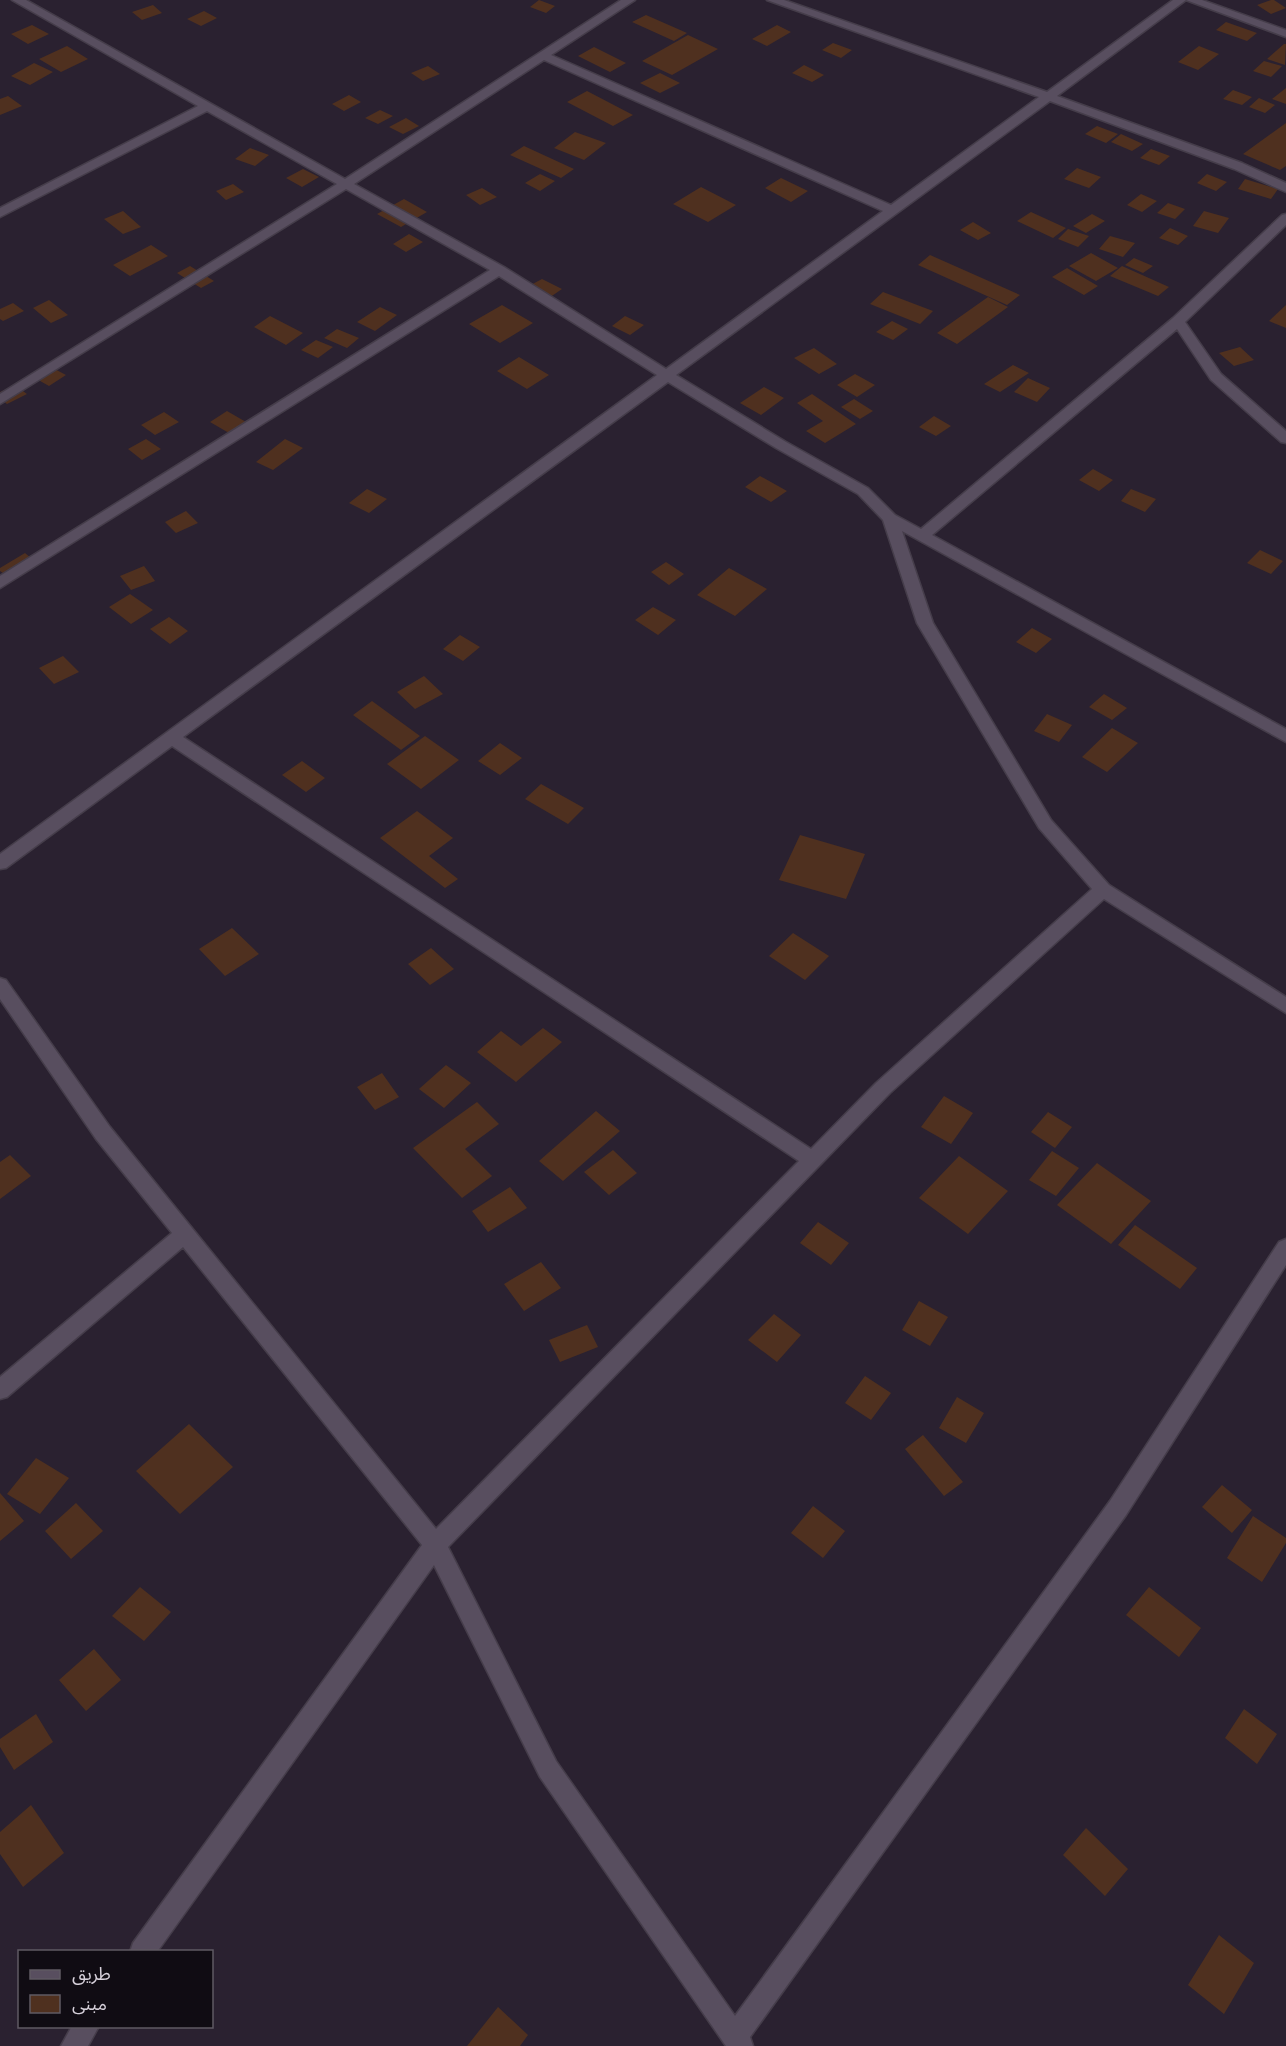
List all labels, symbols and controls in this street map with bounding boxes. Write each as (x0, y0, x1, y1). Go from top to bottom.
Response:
legend (18, 1950, 213, 2028)
text: طريق (72, 1962, 111, 1985)
text: مبنى (72, 1992, 107, 2015)

